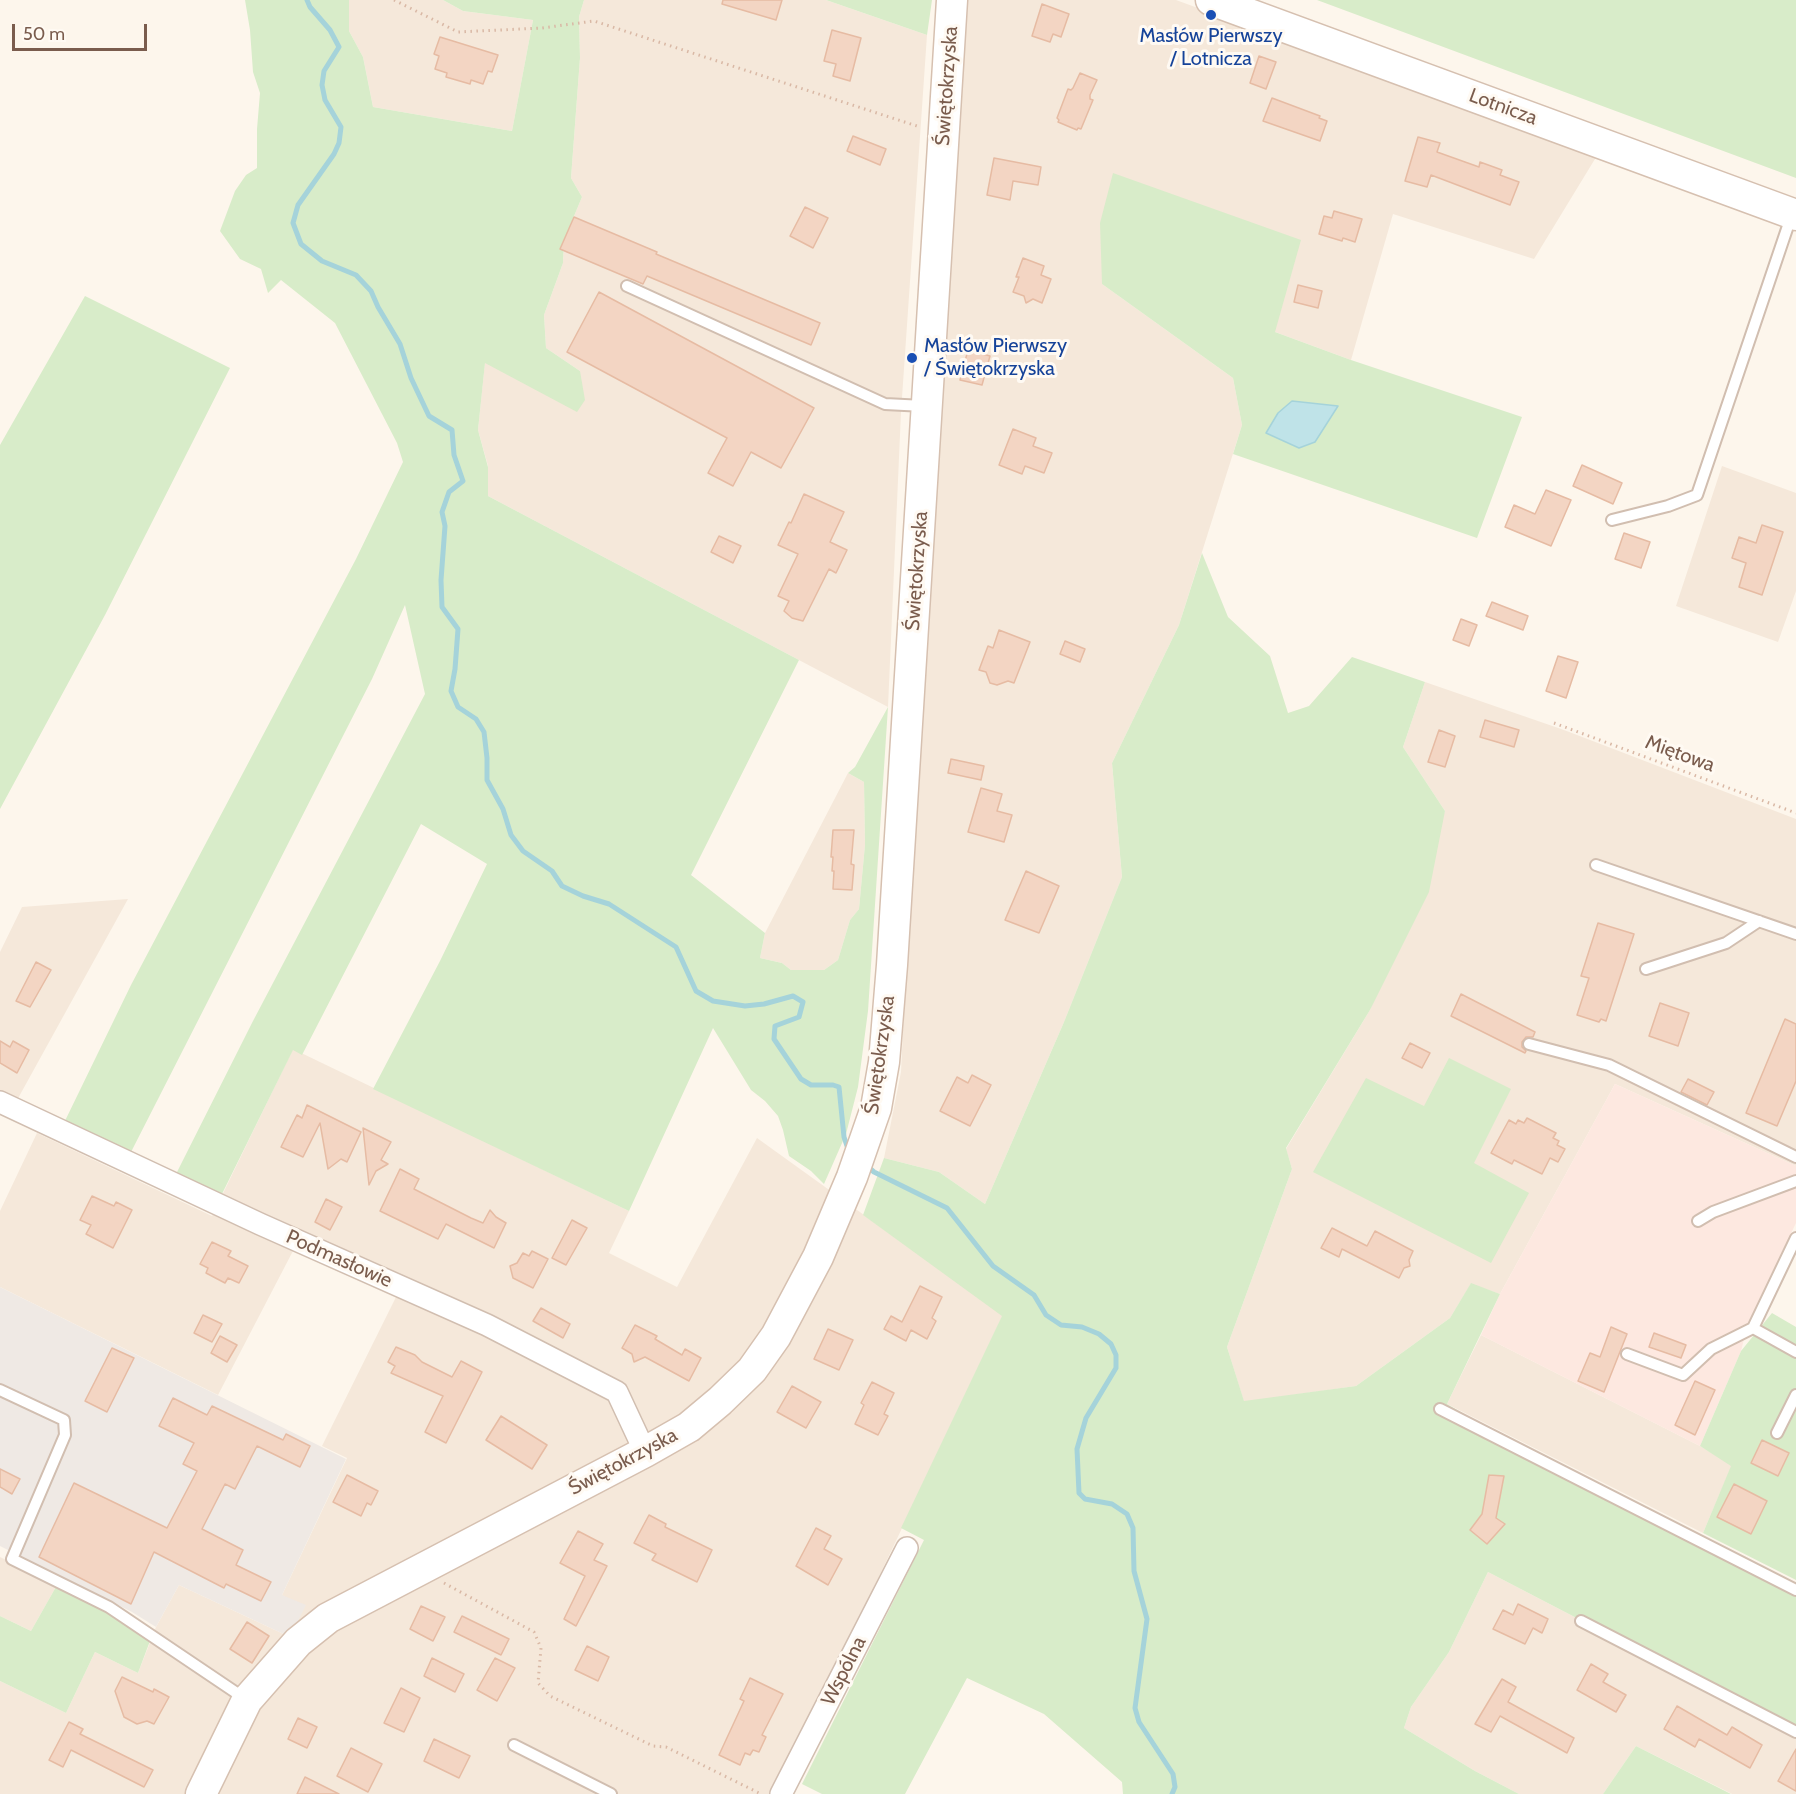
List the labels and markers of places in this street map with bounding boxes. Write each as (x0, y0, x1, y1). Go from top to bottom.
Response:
marker: Masłów Pierwszy / Lotnicza (1204, 8, 1218, 22)
place label: Masłów Pierwszy / Lotnicza (1139, 24, 1283, 71)
place label: Masłów Pierwszy / Świętokrzyska (924, 334, 1067, 381)
marker: Masłów Pierwszy / Świętokrzyska (905, 351, 919, 365)

